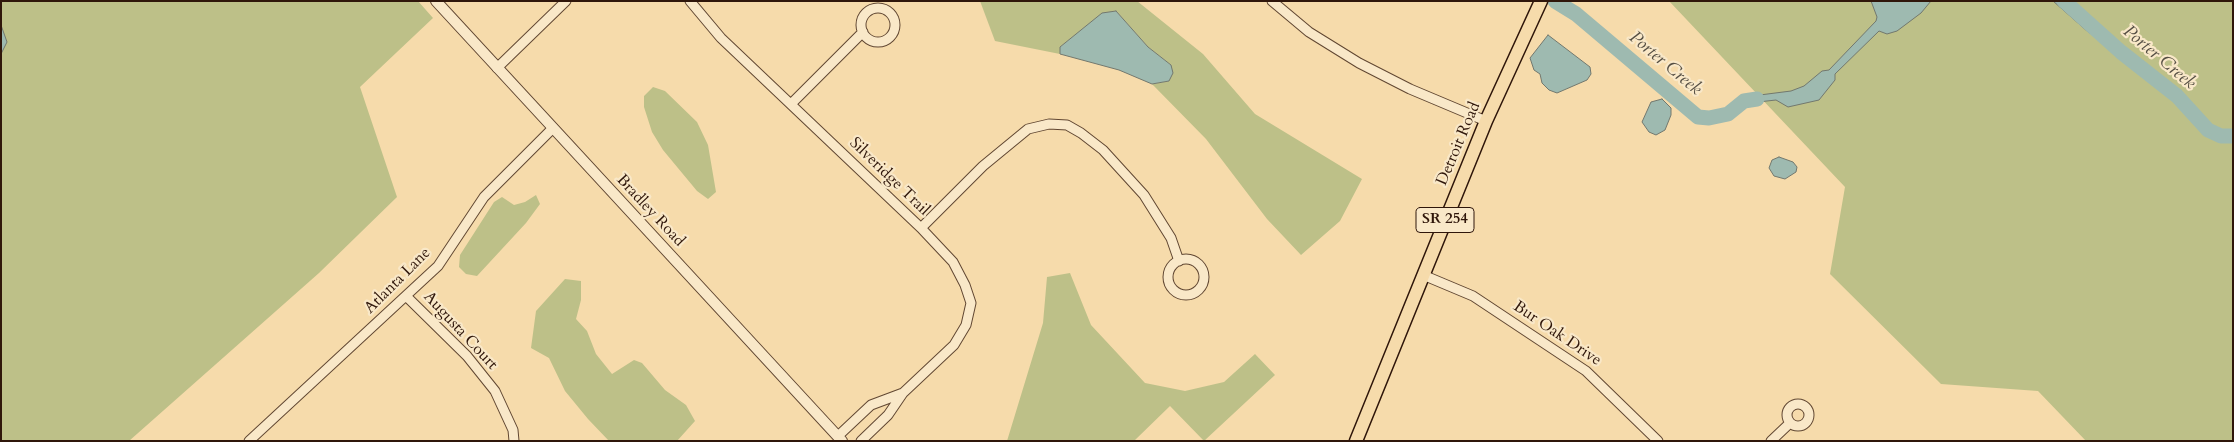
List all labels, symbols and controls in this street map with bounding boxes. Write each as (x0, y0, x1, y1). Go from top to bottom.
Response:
water label: Porter Creek (2118, 21, 2200, 95)
water label: Porter Creek (1624, 27, 1706, 101)
street label: Detroit Road (1433, 99, 1485, 189)
street label: Silveridge Trail (845, 134, 933, 220)
street label: Bradley Road (612, 171, 688, 251)
road number: SR 254 (1416, 208, 1474, 232)
street label: Atlanta Lane (361, 244, 435, 318)
street label: Augusta Court (419, 288, 501, 374)
street label: Bur Oak Drive (1509, 297, 1605, 371)

